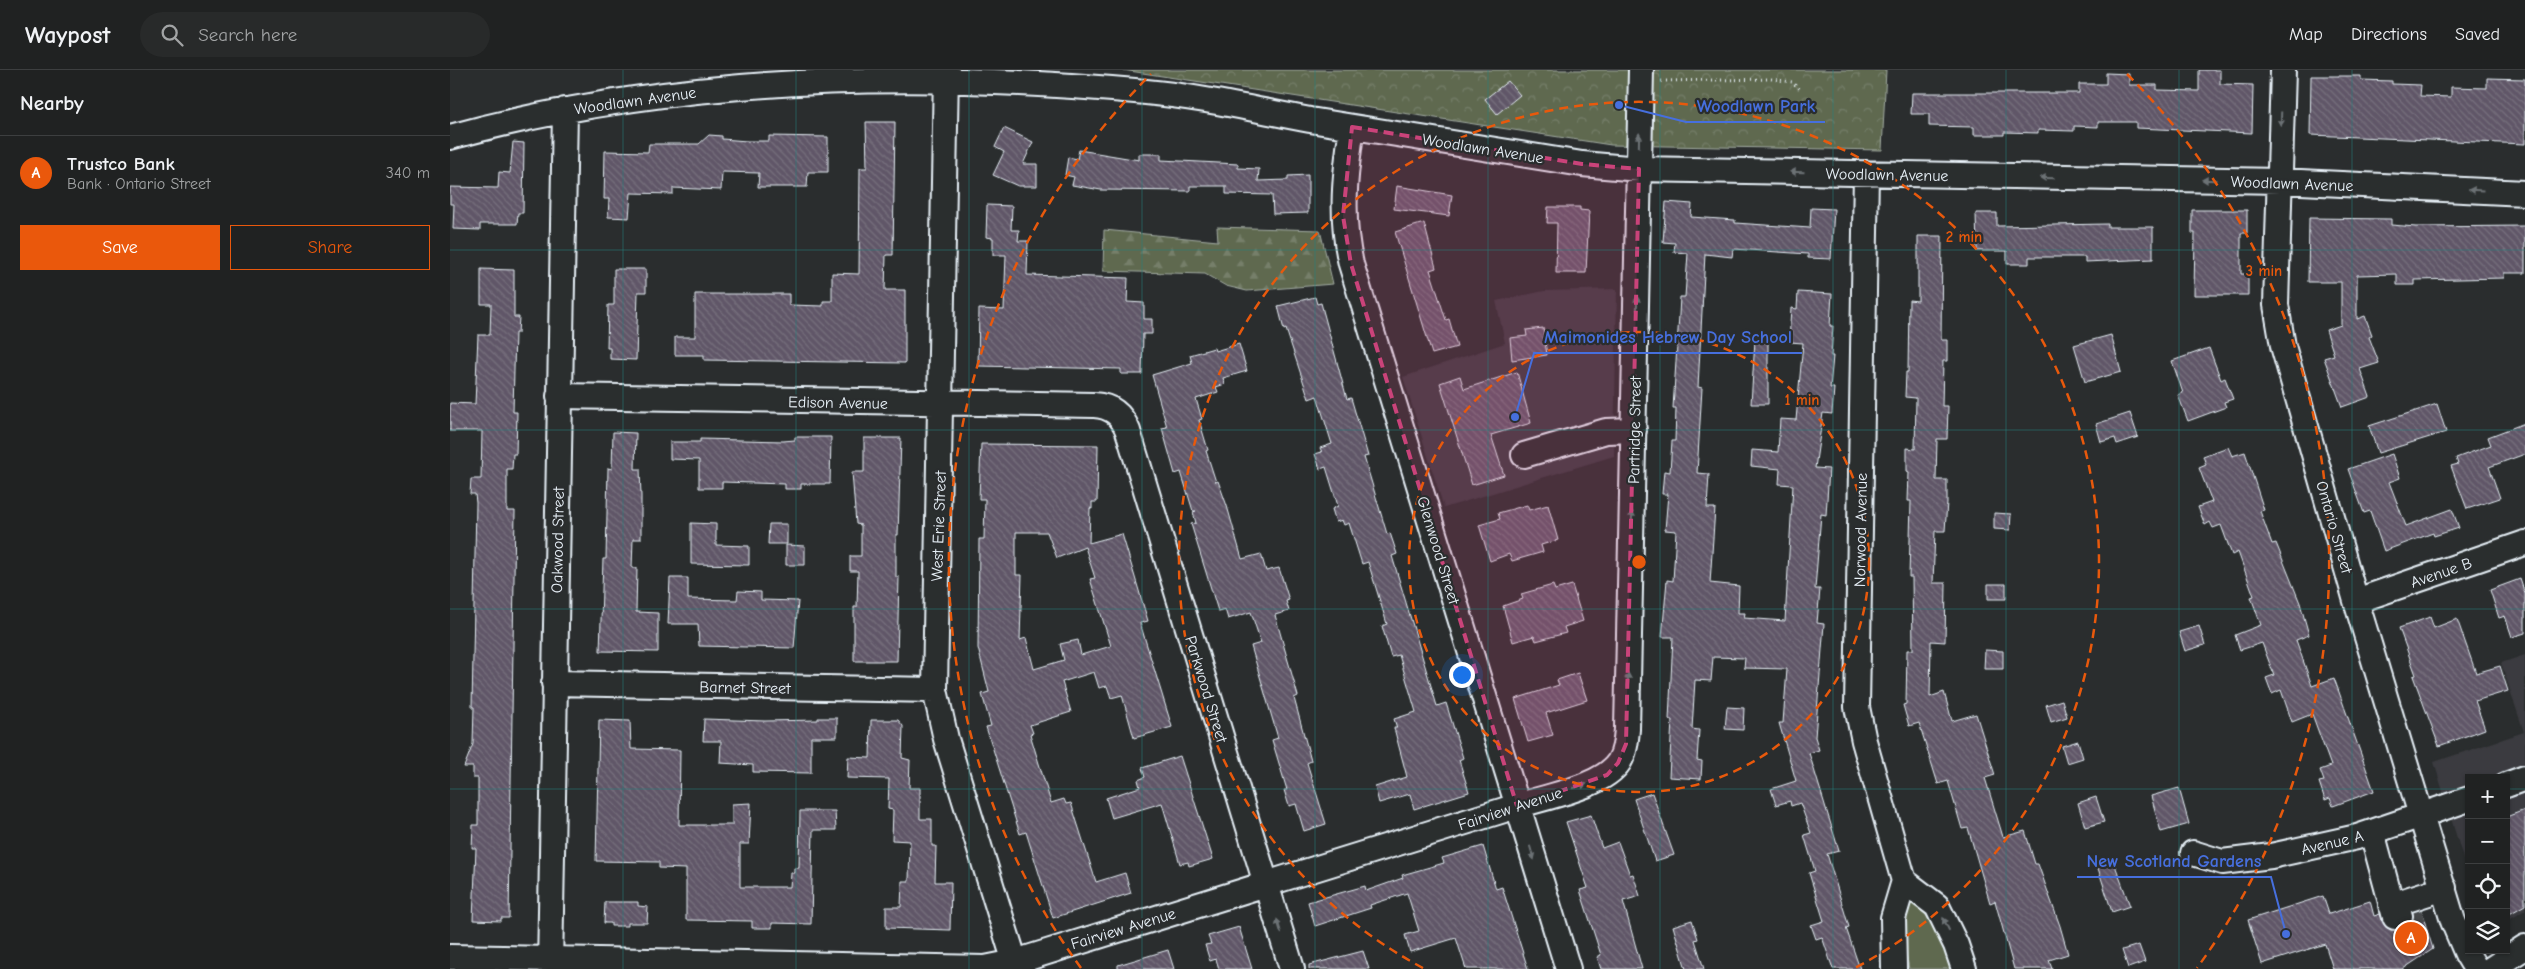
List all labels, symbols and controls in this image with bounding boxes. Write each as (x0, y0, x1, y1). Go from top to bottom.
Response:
search box (140, 12, 490, 57)
text: Waypost (25, 21, 110, 49)
icon: search (158, 21, 186, 49)
text: Search here (198, 24, 297, 46)
text: Map (2289, 24, 2323, 45)
text: Directions (2351, 24, 2427, 45)
text: Saved (2455, 24, 2500, 45)
street label: Woodlawn Avenue (573, 84, 697, 118)
callout: Woodlawn Park (1686, 89, 1825, 122)
text: Nearby (20, 91, 84, 115)
text: Woodlawn Park (1697, 96, 1815, 117)
one-way arrow (2277, 111, 2285, 127)
street label: Woodlawn Avenue (1421, 130, 1545, 167)
one-way arrow (1635, 132, 1643, 148)
text: Trustco Bank (67, 153, 175, 175)
text: A (32, 164, 40, 182)
text: 340 m (386, 164, 430, 182)
street label: Woodlawn Avenue (1825, 165, 1949, 185)
one-way arrow (1788, 168, 1804, 176)
street label: Woodlawn Avenue (2230, 173, 2354, 195)
one-way arrow (2038, 174, 2054, 182)
text: Bank · Ontario Street (67, 175, 211, 193)
one-way arrow (2201, 176, 2217, 184)
one-way arrow (2468, 186, 2484, 194)
button: Save (20, 225, 220, 270)
button: Share (230, 225, 430, 270)
text: 2 min (1946, 228, 1982, 246)
text: 3 min (2246, 262, 2282, 280)
one-way arrow (1633, 295, 1641, 311)
callout: Maimonides Hebrew Day School (1534, 320, 1802, 353)
text: Maimonides Hebrew Day School (1544, 327, 1792, 348)
street label: Partridge Street (1625, 376, 1645, 484)
text: 1 min (1785, 391, 1819, 409)
street label: Edison Avenue (788, 393, 888, 413)
street label: West Erie Street (928, 470, 950, 582)
street label: Norwood Avenue (1851, 473, 1871, 587)
street label: Ontario Street (2312, 479, 2356, 576)
street label: Oakwood Street (548, 486, 568, 593)
street label: Glenwood Street (1413, 494, 1463, 607)
one-way arrow (1629, 510, 1637, 526)
centre of rings (1630, 553, 1648, 571)
street label: Avenue B (2408, 554, 2475, 592)
street label: Parkwood Street (1181, 634, 1231, 745)
your location (1449, 662, 1475, 688)
one-way arrow (1625, 672, 1633, 688)
street label: Barnet Street (699, 678, 791, 698)
map controls (2465, 774, 2510, 954)
button: + (2465, 774, 2510, 819)
one-way arrow (1573, 781, 1588, 789)
street label: Fairview Avenue (1456, 784, 1565, 834)
button: − (2465, 819, 2510, 864)
street label: Avenue A (2299, 827, 2365, 859)
callout: New Scotland Gardens (2077, 844, 2271, 877)
one-way arrow (1528, 845, 1536, 860)
text: New Scotland Gardens (2087, 851, 2262, 872)
button: locate (2465, 864, 2510, 909)
street label: Fairview Avenue (1069, 904, 1178, 953)
button: layers (2465, 909, 2510, 954)
one-way arrow (1942, 917, 1950, 931)
one-way arrow (1275, 919, 1282, 934)
pin: A (2395, 919, 2427, 957)

